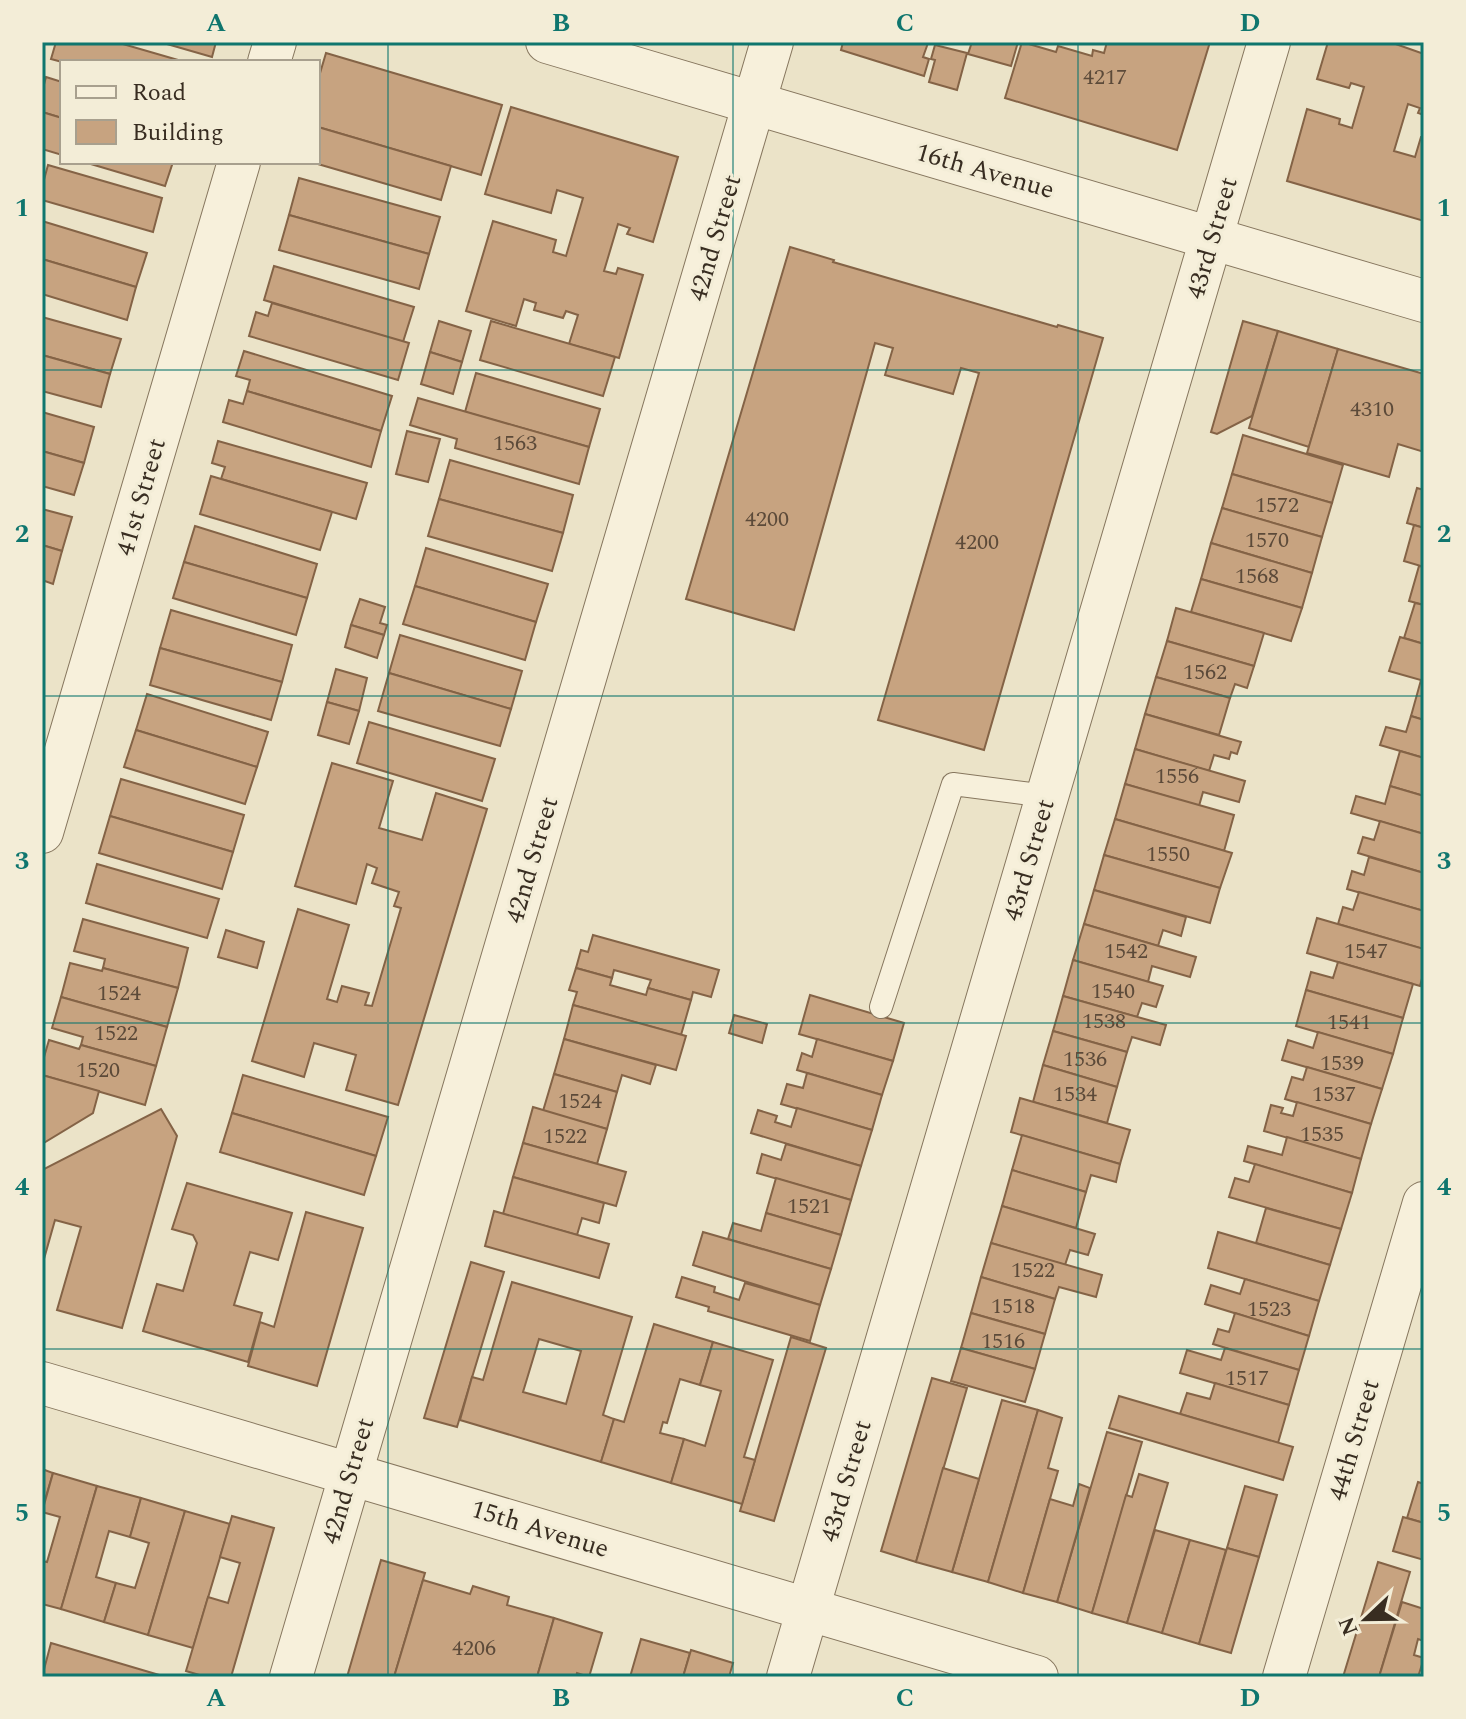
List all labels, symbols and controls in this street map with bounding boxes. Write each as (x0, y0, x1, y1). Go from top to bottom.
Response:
text: A (206, 3, 226, 43)
text: B (552, 3, 570, 43)
text: C (896, 3, 914, 43)
text: D (1240, 3, 1260, 43)
legend (60, 60, 320, 164)
house number: 4217 (1083, 61, 1127, 94)
text: Road (132, 75, 186, 111)
text: Building (132, 115, 224, 151)
street label: 16th Avenue (911, 132, 1059, 210)
street label: 42nd Street (678, 170, 752, 306)
street label: 43rd Street (1175, 172, 1249, 304)
text: 1 (15, 188, 29, 228)
text: 1 (1437, 188, 1451, 228)
house number: 4310 (1350, 393, 1394, 426)
house number: 1563 (493, 427, 537, 460)
street label: 41st Street (105, 433, 177, 561)
house number: 1572 (1255, 489, 1299, 522)
house number: 4200 (745, 503, 789, 536)
text: 2 (15, 514, 29, 554)
text: 2 (1437, 514, 1451, 554)
house number: 1570 (1245, 524, 1289, 557)
house number: 4200 (955, 526, 999, 559)
house number: 1568 (1235, 560, 1279, 593)
house number: 1562 (1183, 656, 1227, 689)
house number: 1556 (1155, 760, 1199, 793)
street label: 42nd Street (495, 792, 569, 928)
street label: 43rd Street (992, 794, 1066, 926)
house number: 1550 (1146, 838, 1190, 871)
text: 3 (15, 841, 29, 881)
text: 3 (1437, 841, 1451, 881)
house number: 1542 (1104, 935, 1148, 968)
house number: 1547 (1344, 935, 1388, 968)
house number: 1540 (1091, 975, 1135, 1008)
house number: 1524 (97, 977, 141, 1010)
house number: 1538 (1082, 1005, 1126, 1038)
house number: 1541 (1327, 1006, 1371, 1039)
house number: 1522 (94, 1017, 138, 1050)
house number: 1536 (1063, 1043, 1107, 1076)
house number: 1539 (1320, 1047, 1364, 1080)
house number: 1520 (76, 1054, 120, 1087)
house number: 1534 (1053, 1078, 1097, 1111)
house number: 1537 (1312, 1078, 1356, 1111)
house number: 1524 (558, 1085, 602, 1118)
house number: 1535 (1300, 1118, 1344, 1151)
house number: 1522 (543, 1120, 587, 1153)
text: 4 (15, 1167, 30, 1207)
text: 4 (1437, 1167, 1452, 1207)
house number: 1521 (787, 1190, 831, 1223)
house number: 1522 (1011, 1254, 1055, 1287)
house number: 1518 (991, 1290, 1035, 1323)
house number: 1523 (1247, 1293, 1291, 1326)
house number: 1516 (981, 1325, 1025, 1358)
house number: 1517 (1225, 1362, 1269, 1395)
street label: 44th Street (1318, 1374, 1390, 1506)
street label: 42nd Street (311, 1413, 385, 1549)
street label: 43rd Street (809, 1415, 883, 1547)
street label: 15th Avenue (466, 1489, 614, 1569)
text: 5 (15, 1493, 29, 1533)
text: 5 (1437, 1493, 1451, 1533)
north arrow (1326, 1579, 1406, 1659)
text: N (1330, 1611, 1368, 1640)
house number: 4206 (452, 1632, 496, 1665)
text: A (206, 1678, 226, 1718)
text: B (552, 1678, 570, 1718)
text: C (896, 1678, 914, 1718)
text: D (1240, 1678, 1260, 1718)

